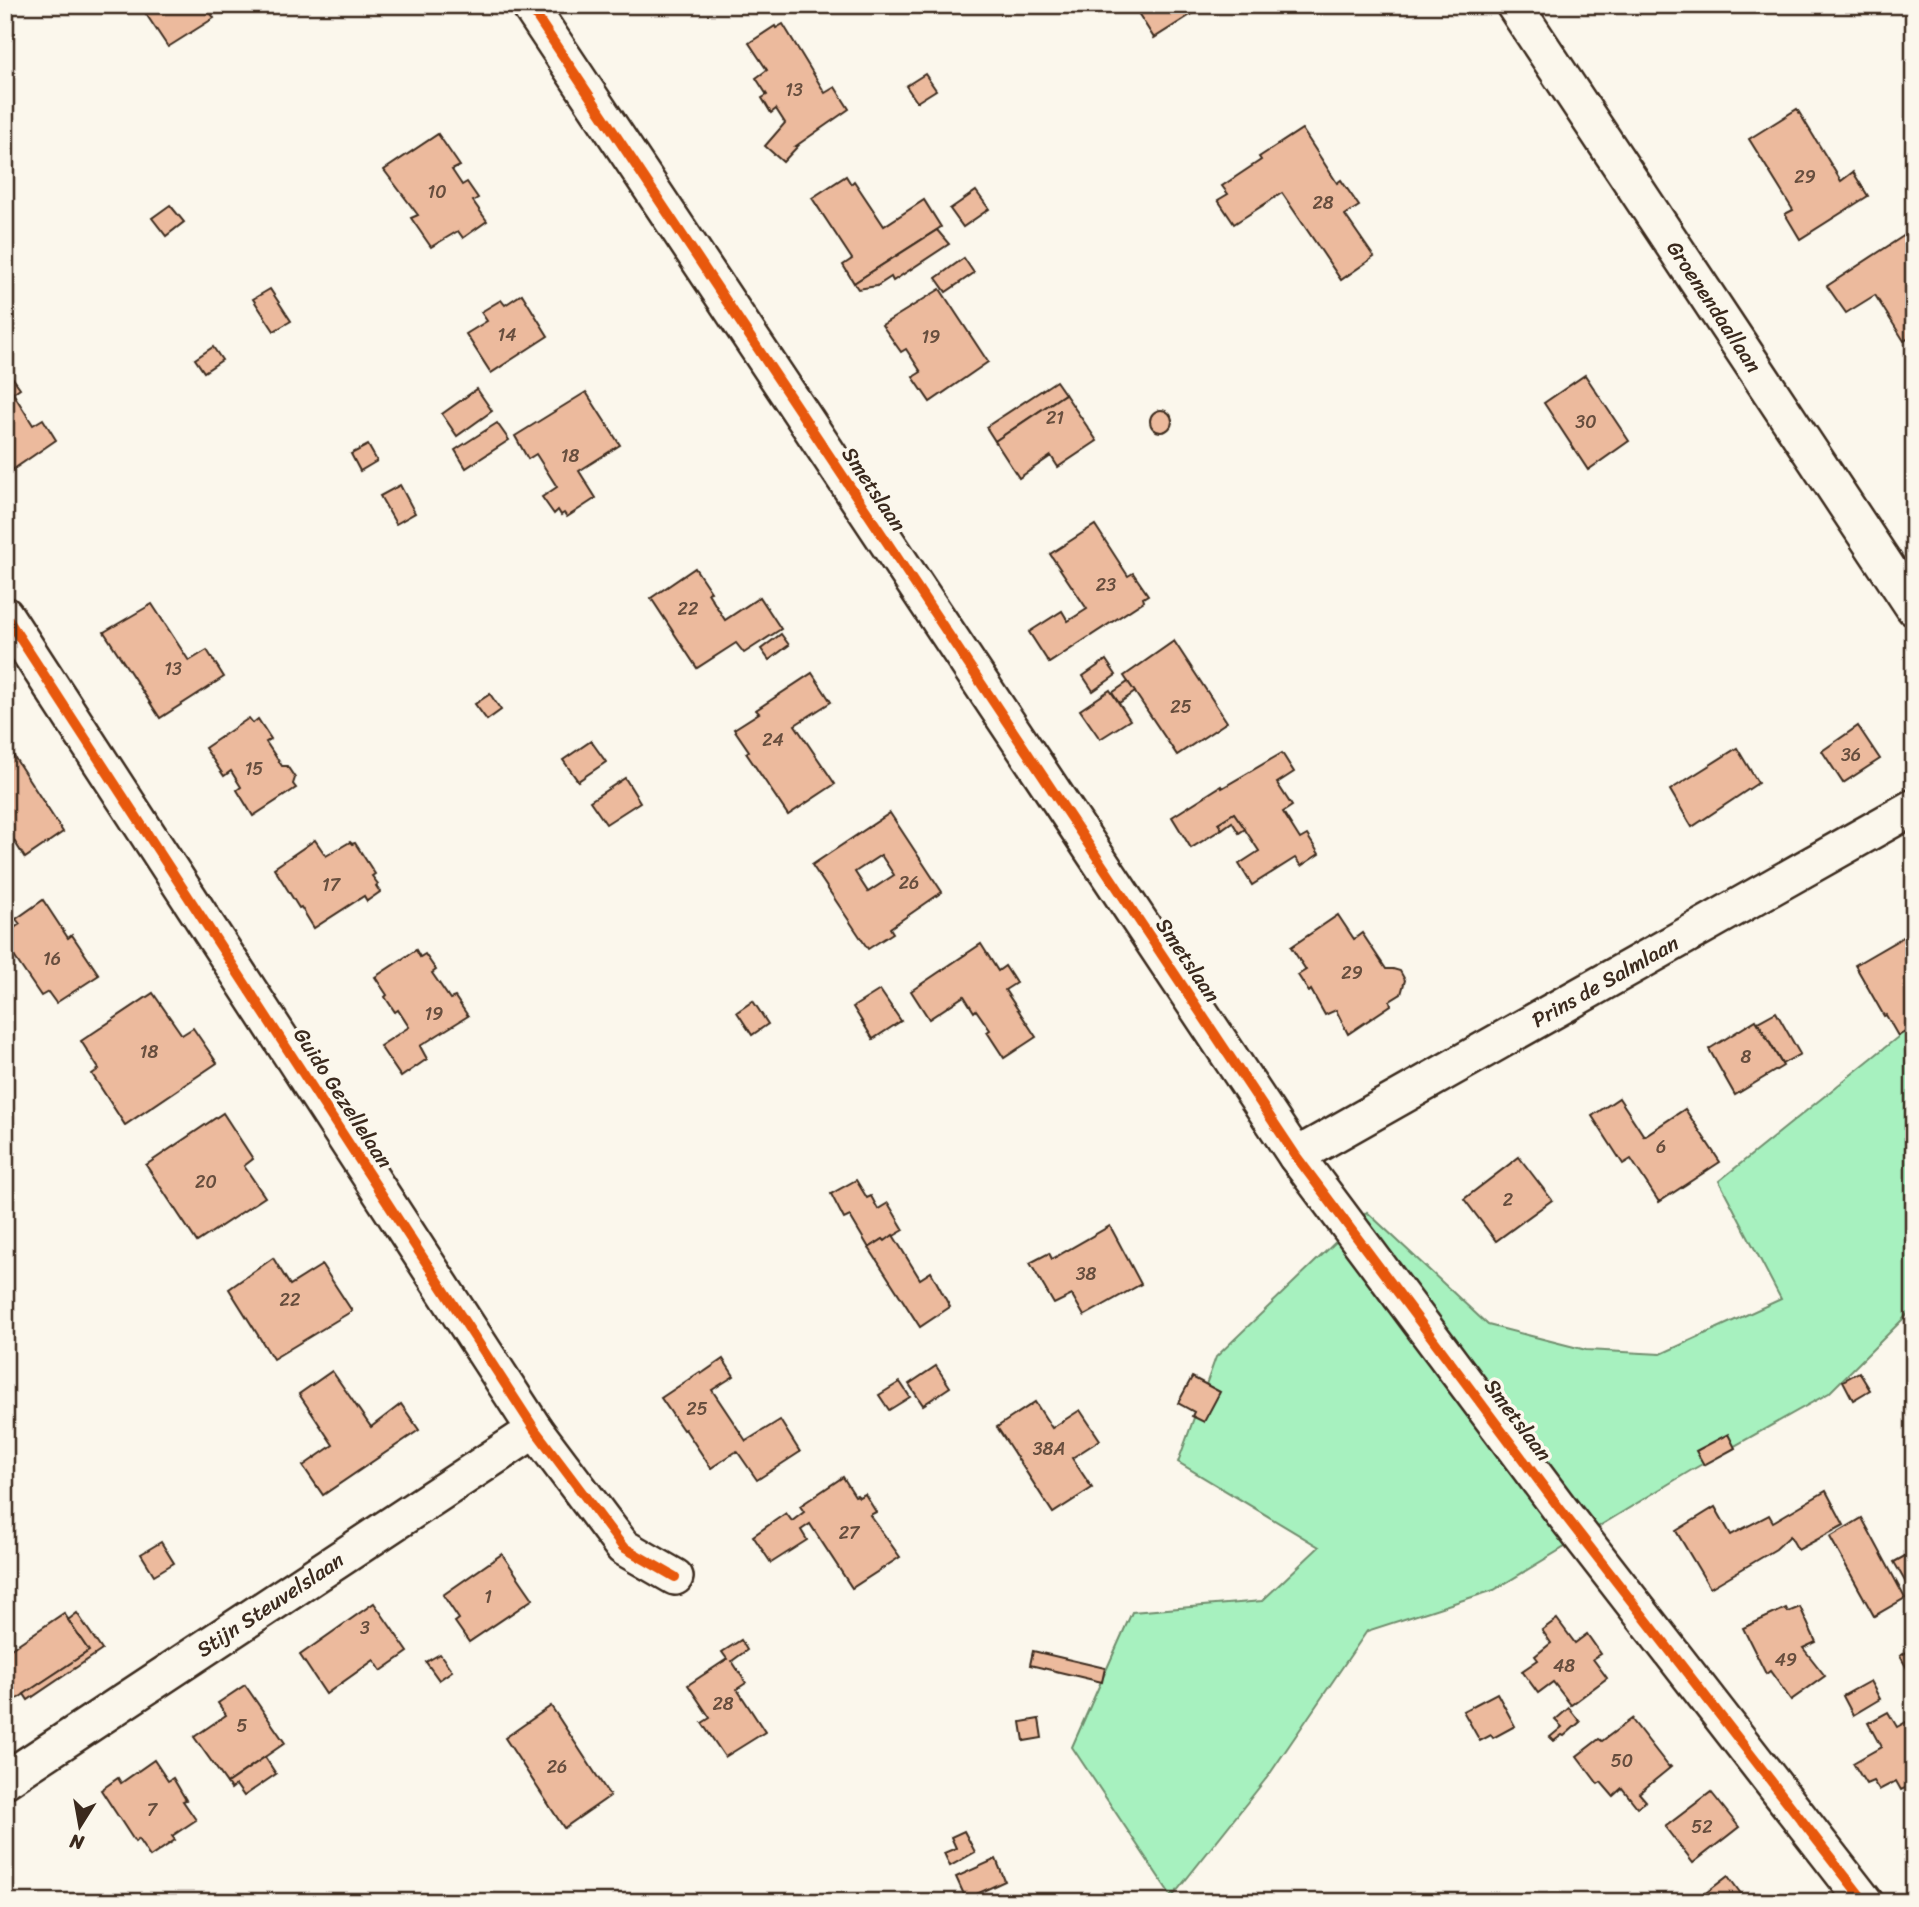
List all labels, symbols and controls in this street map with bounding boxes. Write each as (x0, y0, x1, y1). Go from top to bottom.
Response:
house number: 13 (785, 74, 803, 106)
house number: 29 (1794, 161, 1816, 193)
house number: 10 (427, 176, 447, 208)
house number: 28 (1312, 187, 1334, 219)
street label: Groenendaallaan (1656, 233, 1772, 381)
house number: 14 (498, 319, 516, 351)
house number: 19 (922, 321, 940, 353)
house number: 21 (1046, 402, 1064, 434)
house number: 30 (1575, 406, 1597, 438)
street label: Smetslaan (831, 438, 917, 540)
house number: 18 (561, 440, 579, 472)
house number: 23 (1096, 569, 1116, 601)
house number: 22 (678, 593, 698, 625)
house number: 13 (164, 653, 182, 685)
house number: 25 (1170, 691, 1192, 723)
house number: 24 (762, 724, 784, 756)
house number: 36 (1841, 739, 1861, 771)
house number: 15 (245, 753, 263, 785)
house number: 26 (899, 867, 919, 899)
house number: 17 (322, 869, 342, 901)
street label: Smetslaan (1145, 909, 1231, 1011)
street label: Prins de Salmlaan (1524, 925, 1686, 1038)
house number: 16 (43, 943, 61, 975)
house number: 29 (1341, 957, 1363, 989)
house number: 19 (425, 998, 443, 1030)
street label: Guido Gezellelaan (283, 1020, 403, 1176)
house number: 18 (140, 1036, 158, 1068)
house number: 8 (1741, 1041, 1752, 1073)
house number: 6 (1656, 1131, 1666, 1163)
house number: 20 (195, 1166, 217, 1198)
house number: 2 (1503, 1184, 1513, 1216)
house number: 38 (1076, 1258, 1097, 1290)
house number: 22 (280, 1284, 300, 1316)
street label: Smetslaan (1474, 1370, 1562, 1470)
house number: 25 (686, 1393, 708, 1425)
house number: 38A (1033, 1433, 1065, 1465)
house number: 27 (839, 1517, 861, 1549)
street label: Stijn Steuvelslaan (189, 1542, 352, 1668)
house number: 1 (484, 1581, 492, 1613)
house number: 3 (360, 1612, 370, 1644)
house number: 49 (1775, 1644, 1797, 1676)
house number: 48 (1553, 1650, 1575, 1682)
house number: 28 (712, 1688, 734, 1720)
house number: 5 (237, 1710, 248, 1742)
house number: 50 (1611, 1745, 1633, 1777)
house number: 26 (547, 1751, 567, 1783)
north arrow (46, 1792, 116, 1862)
house number: 7 (147, 1794, 159, 1826)
house number: 52 (1691, 1811, 1713, 1843)
text: N (66, 1825, 87, 1860)

